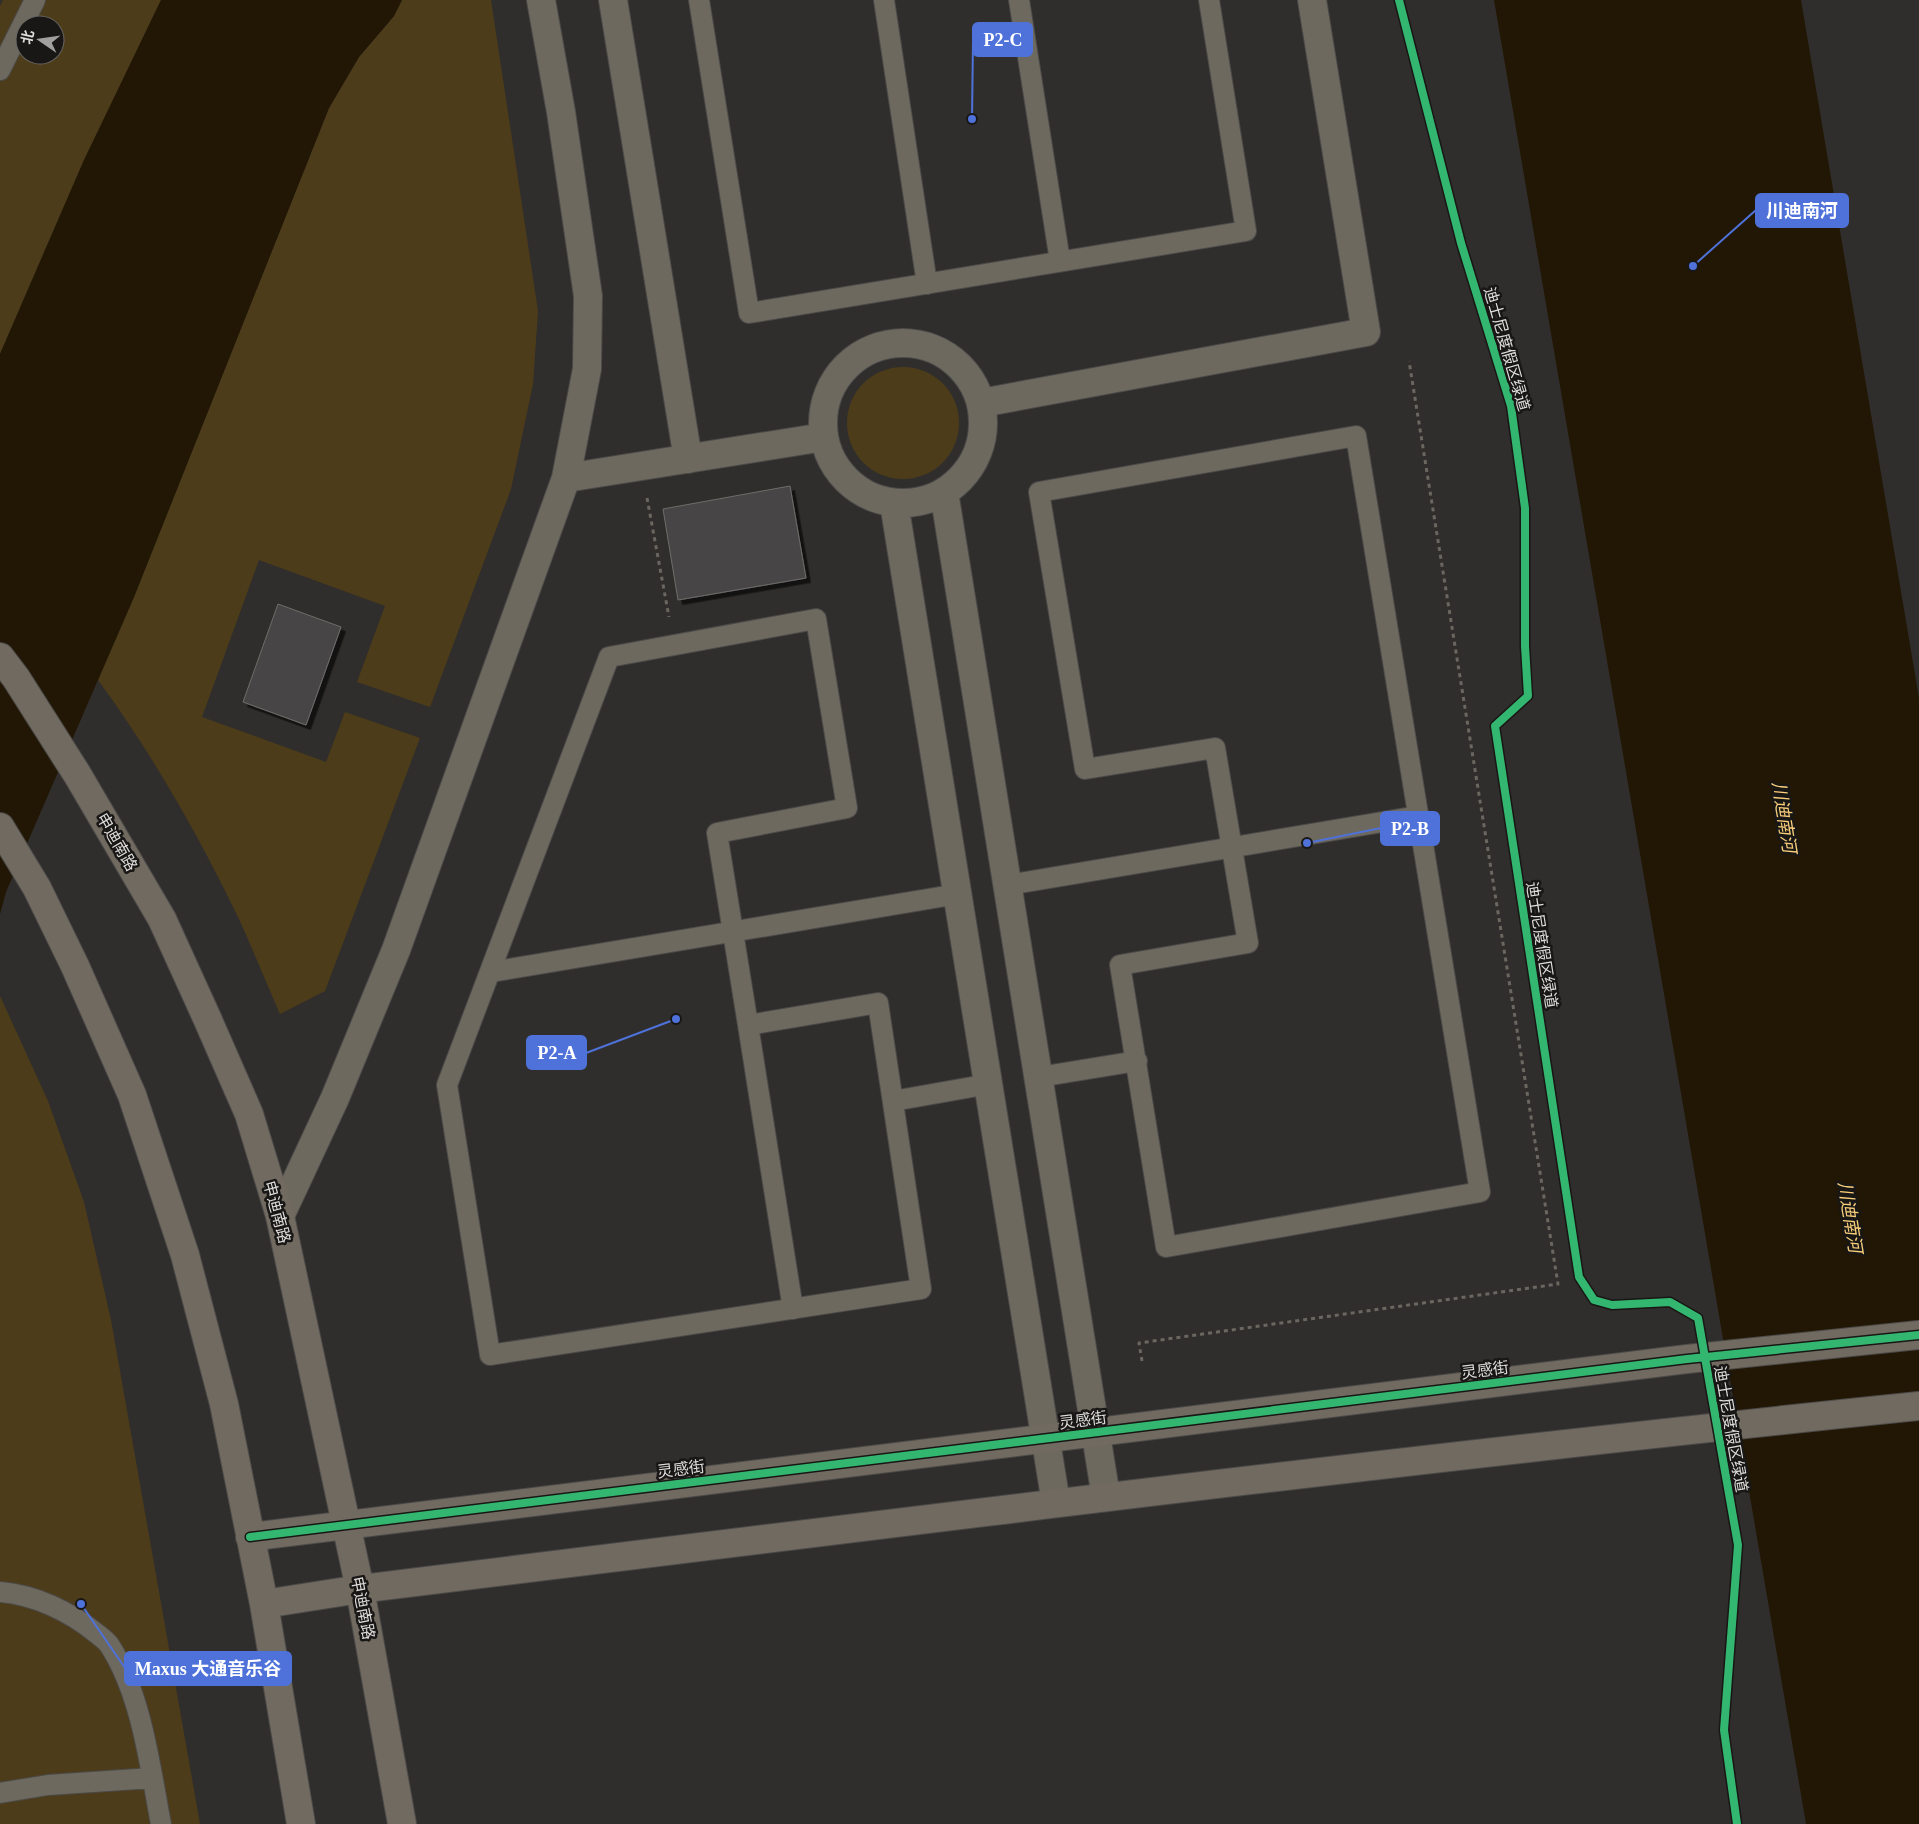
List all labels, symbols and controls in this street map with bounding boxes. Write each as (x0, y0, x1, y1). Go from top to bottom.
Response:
north arrow (15, 15, 65, 65)
callout: P2-C (973, 23, 1032, 56)
text: 北 (19, 29, 37, 46)
text: P2-C (984, 30, 1023, 50)
callout: 川迪南河 (1756, 194, 1848, 227)
text: 川迪南河 (1766, 201, 1838, 221)
street label: 迪士尼度假区绿道 (1481, 285, 1533, 413)
water label: 川迪南河 (1768, 780, 1800, 857)
street label: 申迪南路 (94, 810, 140, 874)
callout: P2-B (1381, 812, 1439, 845)
text: P2-B (1391, 819, 1429, 839)
street label: 迪士尼度假区绿道 (1524, 880, 1560, 1010)
callout: P2-A (527, 1036, 586, 1069)
text: P2-A (538, 1043, 577, 1063)
street label: 申迪南路 (261, 1179, 293, 1245)
water label: 川迪南河 (1834, 1180, 1866, 1257)
street label: 灵感街 (1460, 1359, 1510, 1381)
street label: 迪士尼度假区绿道 (1712, 1364, 1750, 1494)
street label: 灵感街 (1058, 1409, 1108, 1431)
street label: 灵感街 (656, 1458, 706, 1480)
street label: 申迪南路 (349, 1575, 377, 1641)
callout: Maxus 大通音乐谷 (125, 1652, 291, 1685)
text: Maxus 大通音乐谷 (135, 1659, 281, 1679)

